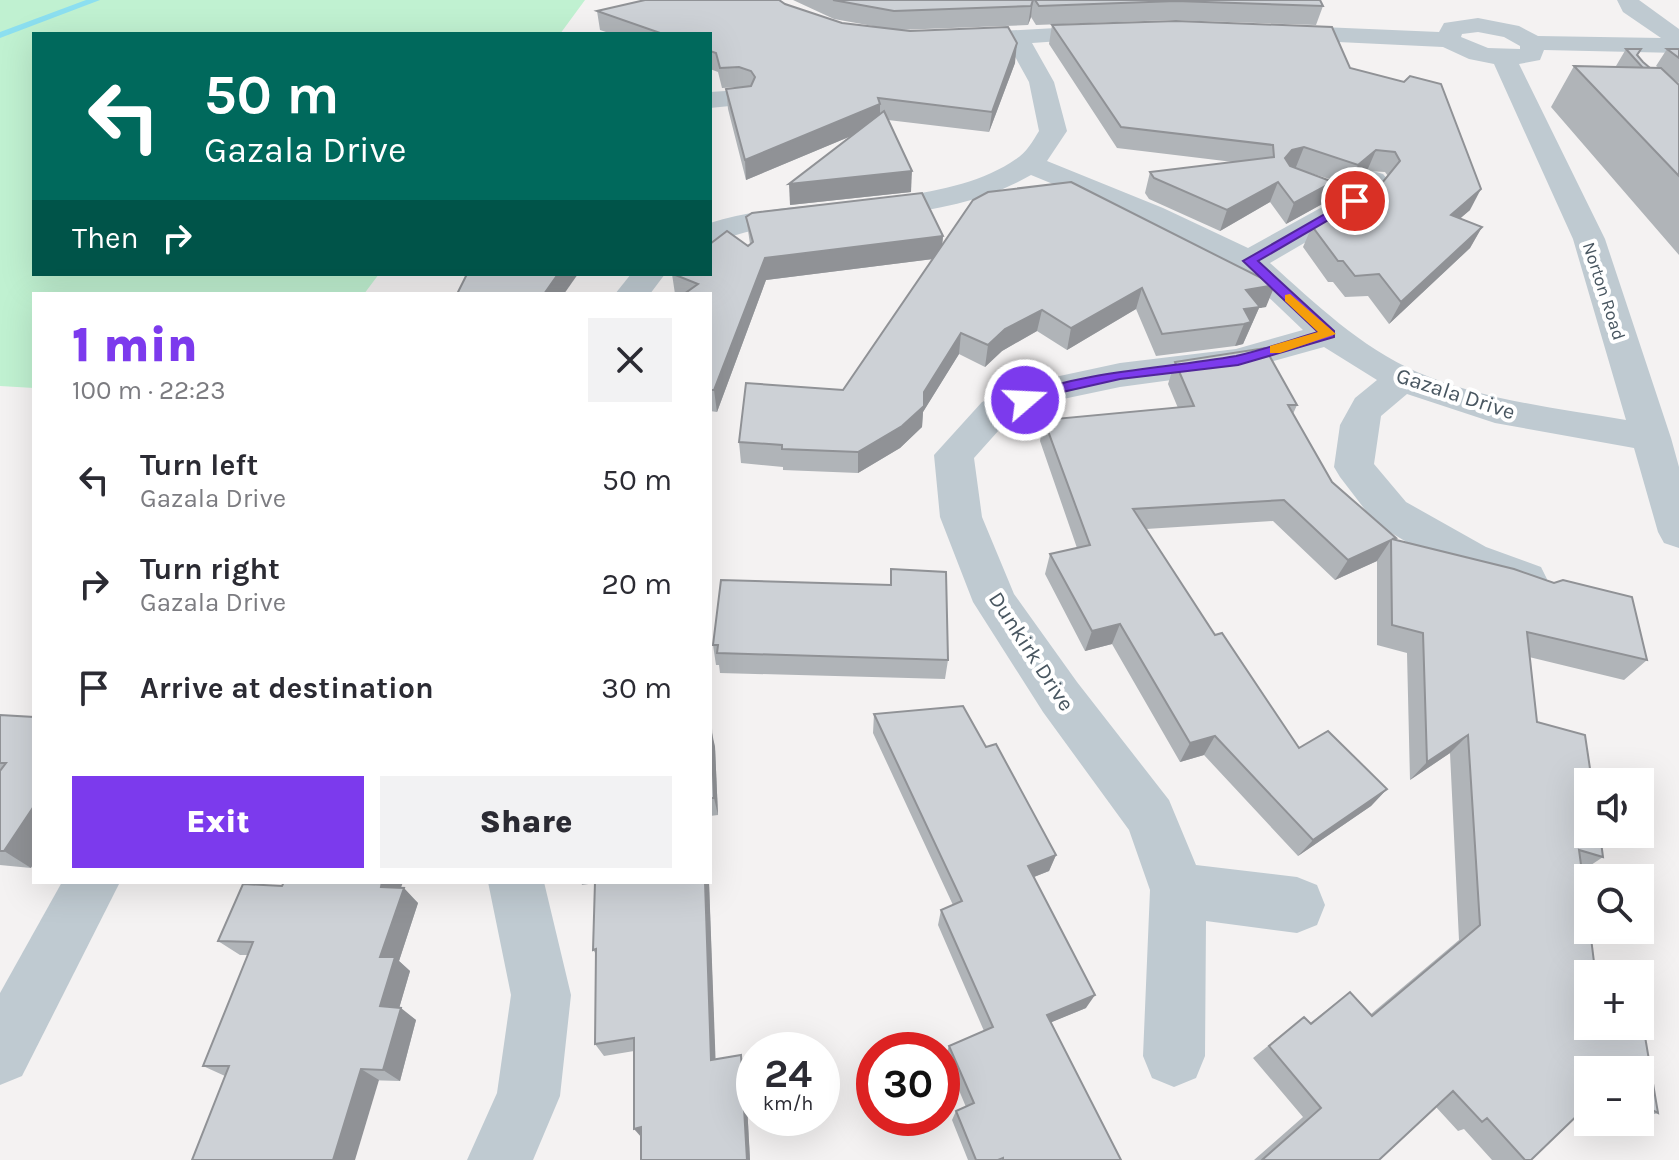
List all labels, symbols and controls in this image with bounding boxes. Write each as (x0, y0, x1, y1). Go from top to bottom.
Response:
text: 50 m (204, 62, 339, 127)
icon: left (72, 64, 176, 168)
text: Gazala Drive (204, 129, 406, 171)
pin (1321, 167, 1389, 235)
icon: arrive (1333, 179, 1377, 223)
icon: right (155, 216, 199, 260)
text: Then (72, 220, 139, 256)
street label: Norton Road (1578, 239, 1630, 343)
text: 1 min (72, 317, 198, 373)
button: close (588, 318, 672, 402)
position arrow (983, 358, 1067, 442)
street label: Gazala Drive (1393, 362, 1519, 425)
text: 100 m · 22:23 (72, 375, 226, 406)
text: Turn left (140, 447, 258, 483)
icon: left (72, 458, 116, 502)
text: 50 m (602, 462, 672, 498)
text: Gazala Drive (140, 483, 286, 514)
text: Turn right (140, 551, 280, 587)
icon: right (72, 562, 116, 606)
text: 20 m (602, 566, 672, 602)
text: Gazala Drive (140, 587, 286, 618)
street label: Dunkirk Drive (983, 587, 1079, 716)
icon: arrive (72, 666, 116, 710)
text: Arrive at destination (140, 670, 434, 706)
text: 30 m (601, 670, 672, 706)
map controls (1574, 768, 1654, 1136)
button: sound (1574, 768, 1654, 848)
button: Exit (72, 776, 364, 868)
button: Share (380, 776, 672, 868)
button: search (1574, 864, 1654, 944)
button: + (1574, 960, 1654, 1040)
speed limit sign: 30 (856, 1032, 960, 1136)
text: 24 (764, 1050, 812, 1097)
button: − (1574, 1056, 1654, 1136)
text: km/h (763, 1092, 813, 1115)

